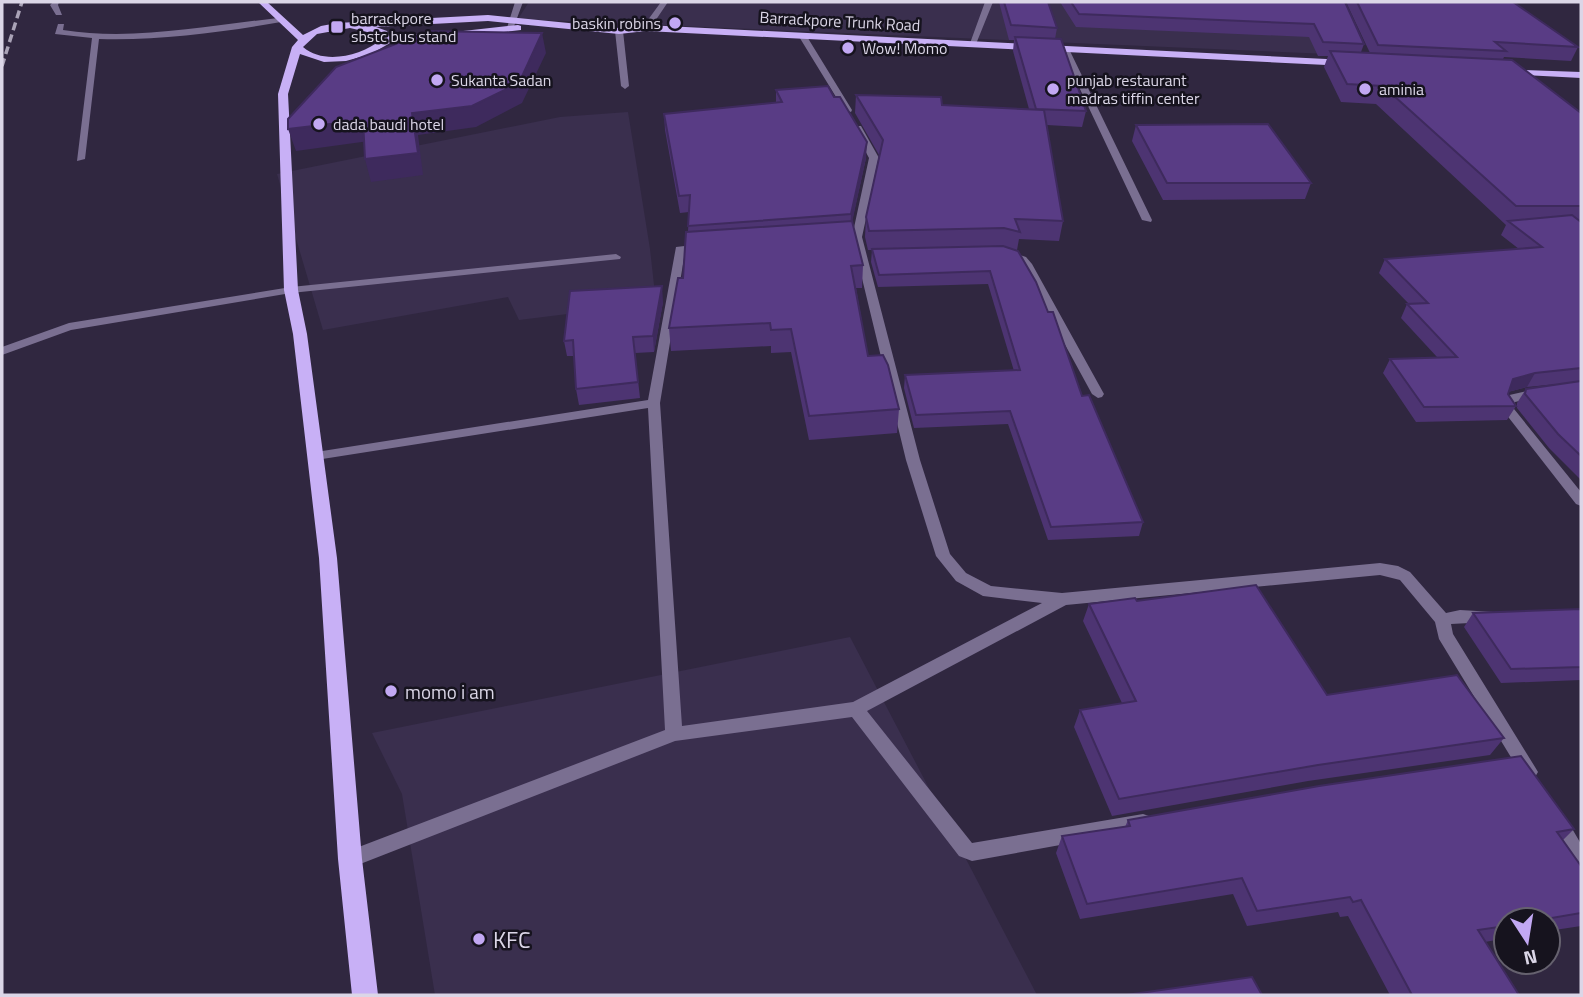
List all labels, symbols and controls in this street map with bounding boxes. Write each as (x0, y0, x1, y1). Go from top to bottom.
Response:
street label: Barrackpore Trunk Road (759, 5, 921, 37)
place label: barrackpore sbstc bus stand (351, 6, 456, 48)
place label: baskin robins (572, 11, 661, 35)
marker: baskin robins (667, 15, 683, 31)
marker: barrackpore sbstc bus stand (329, 19, 345, 35)
place label: Wow! Momo (862, 36, 948, 60)
marker: Wow! Momo (840, 40, 856, 56)
place label: Sukanta Sadan (451, 68, 551, 92)
place label: punjab restaurant madras tiffin center (1067, 68, 1200, 110)
marker: Sukanta Sadan (429, 72, 445, 88)
place label: aminia (1379, 77, 1424, 101)
marker: punjab restaurant madras tiffin center (1045, 81, 1061, 97)
marker: aminia (1357, 81, 1373, 97)
place label: dada baudi hotel (333, 112, 444, 136)
marker: dada baudi hotel (311, 116, 327, 132)
place label: momo i am (405, 677, 495, 706)
marker: momo i am (383, 683, 399, 699)
north arrow (1492, 906, 1562, 976)
place label: KFC (493, 922, 530, 957)
marker: KFC (471, 931, 487, 947)
text: N (1521, 943, 1540, 974)

